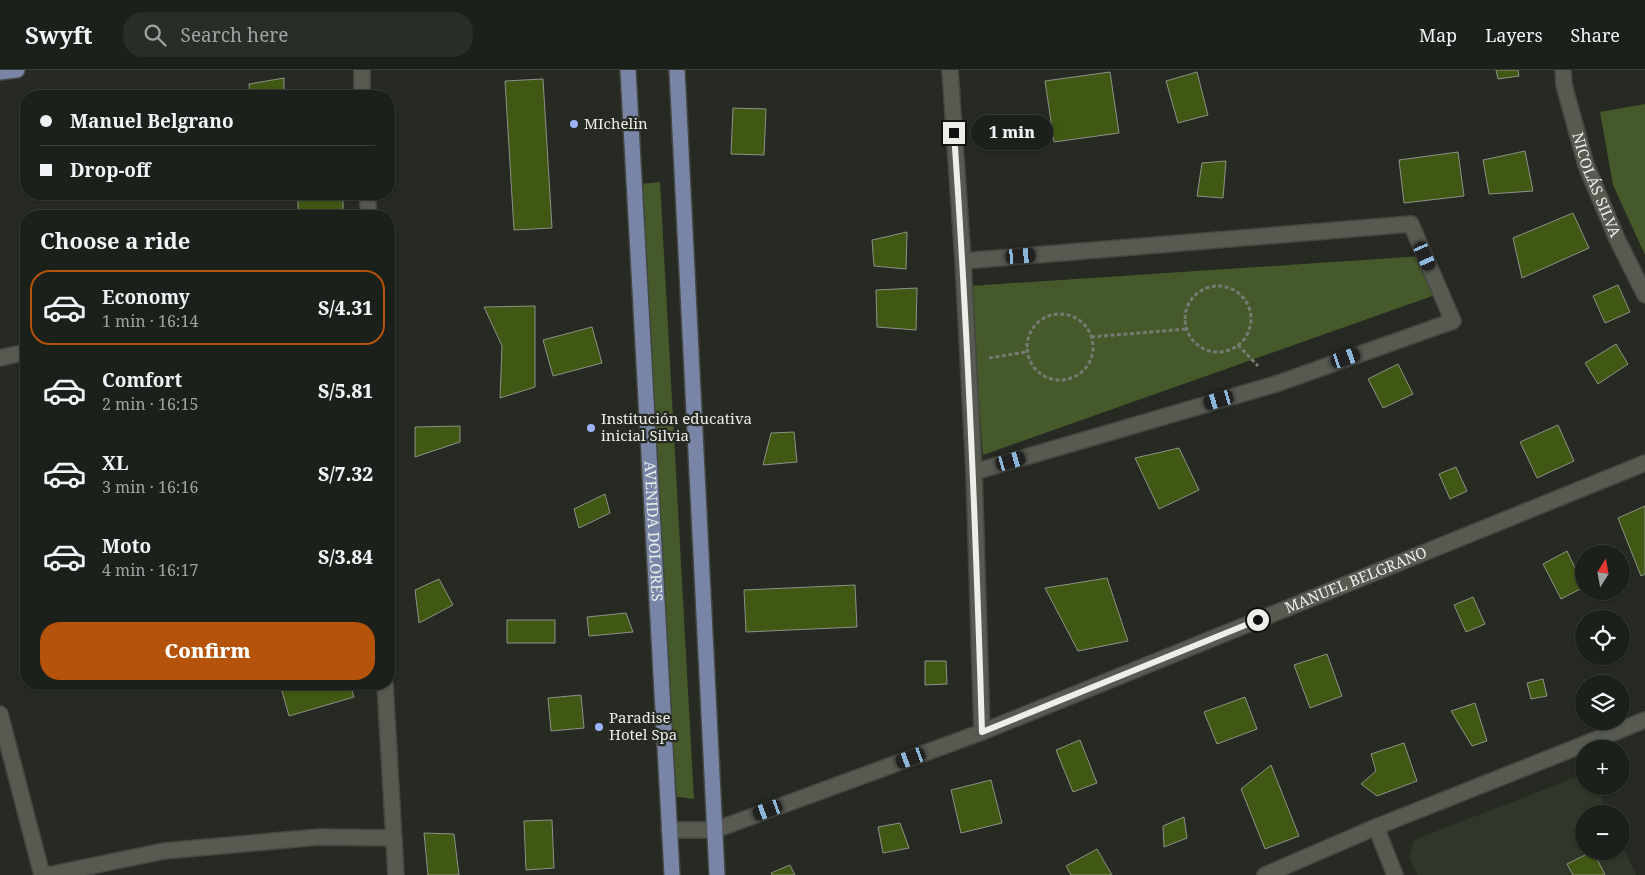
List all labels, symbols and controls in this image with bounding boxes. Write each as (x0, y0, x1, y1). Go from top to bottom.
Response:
search box (123, 12, 473, 57)
text: Swyft (25, 18, 93, 51)
icon: search (141, 21, 169, 49)
text: Search here (181, 22, 288, 48)
text: Map (1419, 23, 1457, 47)
text: Layers (1485, 23, 1543, 47)
text: Share (1571, 23, 1620, 47)
text: Manuel Belgrano (70, 108, 234, 134)
place label: MIchelin (584, 113, 648, 133)
callout: 1 min (972, 116, 1054, 150)
marker: MIchelin (568, 118, 580, 130)
text: 1 min (989, 121, 1035, 143)
route end (943, 122, 965, 144)
street label: NICOLÁS SILVA (1568, 130, 1626, 240)
text: Drop-off (70, 157, 150, 183)
text: Choose a ride (40, 225, 190, 255)
car (1412, 239, 1437, 273)
car (1005, 247, 1036, 265)
text: Economy (102, 284, 190, 310)
icon: car (42, 285, 87, 330)
text: S/4.31 (318, 295, 373, 321)
text: 1 min · 16:14 (102, 310, 198, 332)
car (1329, 346, 1362, 370)
text: Comfort (102, 367, 182, 393)
icon: car (42, 368, 87, 413)
text: S/5.81 (318, 378, 373, 404)
car (1202, 389, 1235, 411)
text: 2 min · 16:15 (102, 393, 198, 415)
place label: Institución educativa inicial Silvia (601, 408, 752, 445)
marker: Institución educativa inicial Silvia (585, 422, 597, 434)
text: XL (102, 450, 128, 476)
car (994, 450, 1027, 472)
icon: car (42, 451, 87, 496)
street label: AVENIDA DOLORES (640, 460, 668, 602)
text: S/7.32 (318, 461, 373, 487)
text: 3 min · 16:16 (102, 476, 198, 498)
text: Moto (102, 533, 151, 559)
icon: car (42, 534, 87, 579)
street label: MANUEL BELGRANO (1282, 542, 1430, 617)
text: S/3.84 (318, 544, 373, 570)
north arrow (1575, 545, 1630, 600)
map controls (1575, 545, 1630, 860)
text: 4 min · 16:17 (102, 559, 198, 581)
route start (1247, 609, 1269, 631)
button: locate (1575, 610, 1630, 665)
button: Confirm (40, 622, 375, 680)
button: layers (1575, 675, 1630, 730)
place label: Paradise Hotel Spa (609, 707, 677, 744)
marker: Paradise Hotel Spa (593, 721, 605, 733)
button: + (1575, 740, 1630, 795)
car (894, 746, 927, 770)
car (751, 798, 784, 822)
button: − (1575, 805, 1630, 860)

